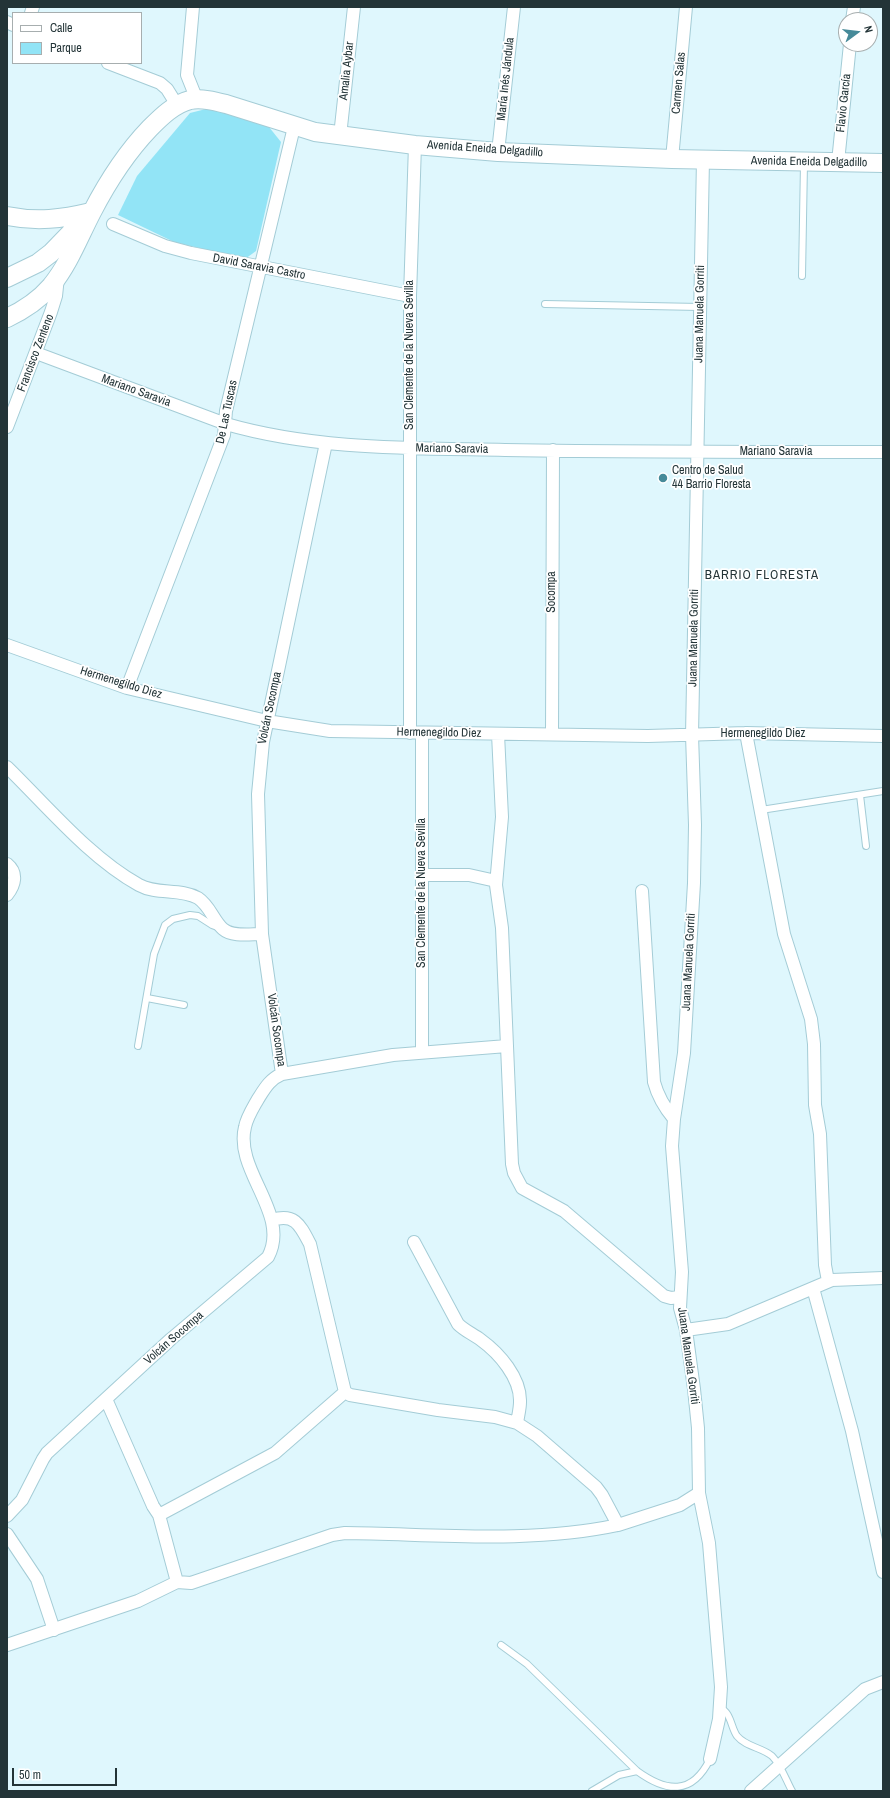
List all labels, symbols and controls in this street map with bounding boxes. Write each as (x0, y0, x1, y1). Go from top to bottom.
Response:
legend (12, 12, 142, 64)
north arrow (838, 12, 878, 52)
text: Calle (50, 20, 72, 36)
text: N (861, 24, 876, 34)
street label: María Inés Jándula (494, 37, 518, 121)
text: Parque (50, 40, 82, 56)
street label: Amalia Aybar (337, 41, 357, 101)
street label: Carmen Salas (669, 51, 689, 115)
street label: Flavio García (834, 73, 854, 133)
street label: Avenida Eneida Delgadillo (426, 138, 544, 160)
street label: Avenida Eneida Delgadillo (751, 154, 867, 170)
street label: David Saravia Castro (211, 251, 307, 283)
street label: Juana Manuela Gorriti (692, 265, 708, 363)
street label: San Clemente de la Nueva Sevilla (403, 280, 417, 430)
street label: Francisco Zenteno (15, 312, 57, 394)
street label: Mariano Saravia (99, 372, 173, 410)
street label: De Las Tuscas (213, 379, 241, 445)
street label: Mariano Saravia (416, 441, 488, 457)
street label: Mariano Saravia (740, 445, 812, 459)
place label: Centro de Salud 44 Barrio Floresta (672, 464, 751, 492)
marker: Centro de Salud 44 Barrio Floresta (657, 472, 669, 484)
district label: BARRIO FLORESTA (705, 568, 819, 584)
street label: Socompa (545, 571, 559, 613)
street label: Juana Manuela Gorriti (686, 589, 702, 687)
street label: Hermenegildo Diez (78, 664, 164, 702)
street label: Volcán Socompa (255, 670, 285, 746)
street label: Hermenegildo Diez (396, 725, 482, 741)
street label: Hermenegildo Diez (721, 727, 805, 741)
street label: San Clemente de la Nueva Sevilla (415, 818, 429, 968)
street label: Juana Manuela Gorriti (679, 913, 699, 1011)
street label: Volcán Socompa (264, 992, 288, 1068)
street label: Juana Manuela Gorriti (674, 1307, 702, 1405)
street label: Volcán Socompa (141, 1308, 207, 1368)
scale bar (14, 1760, 119, 1786)
text: 50 m (19, 1767, 41, 1783)

